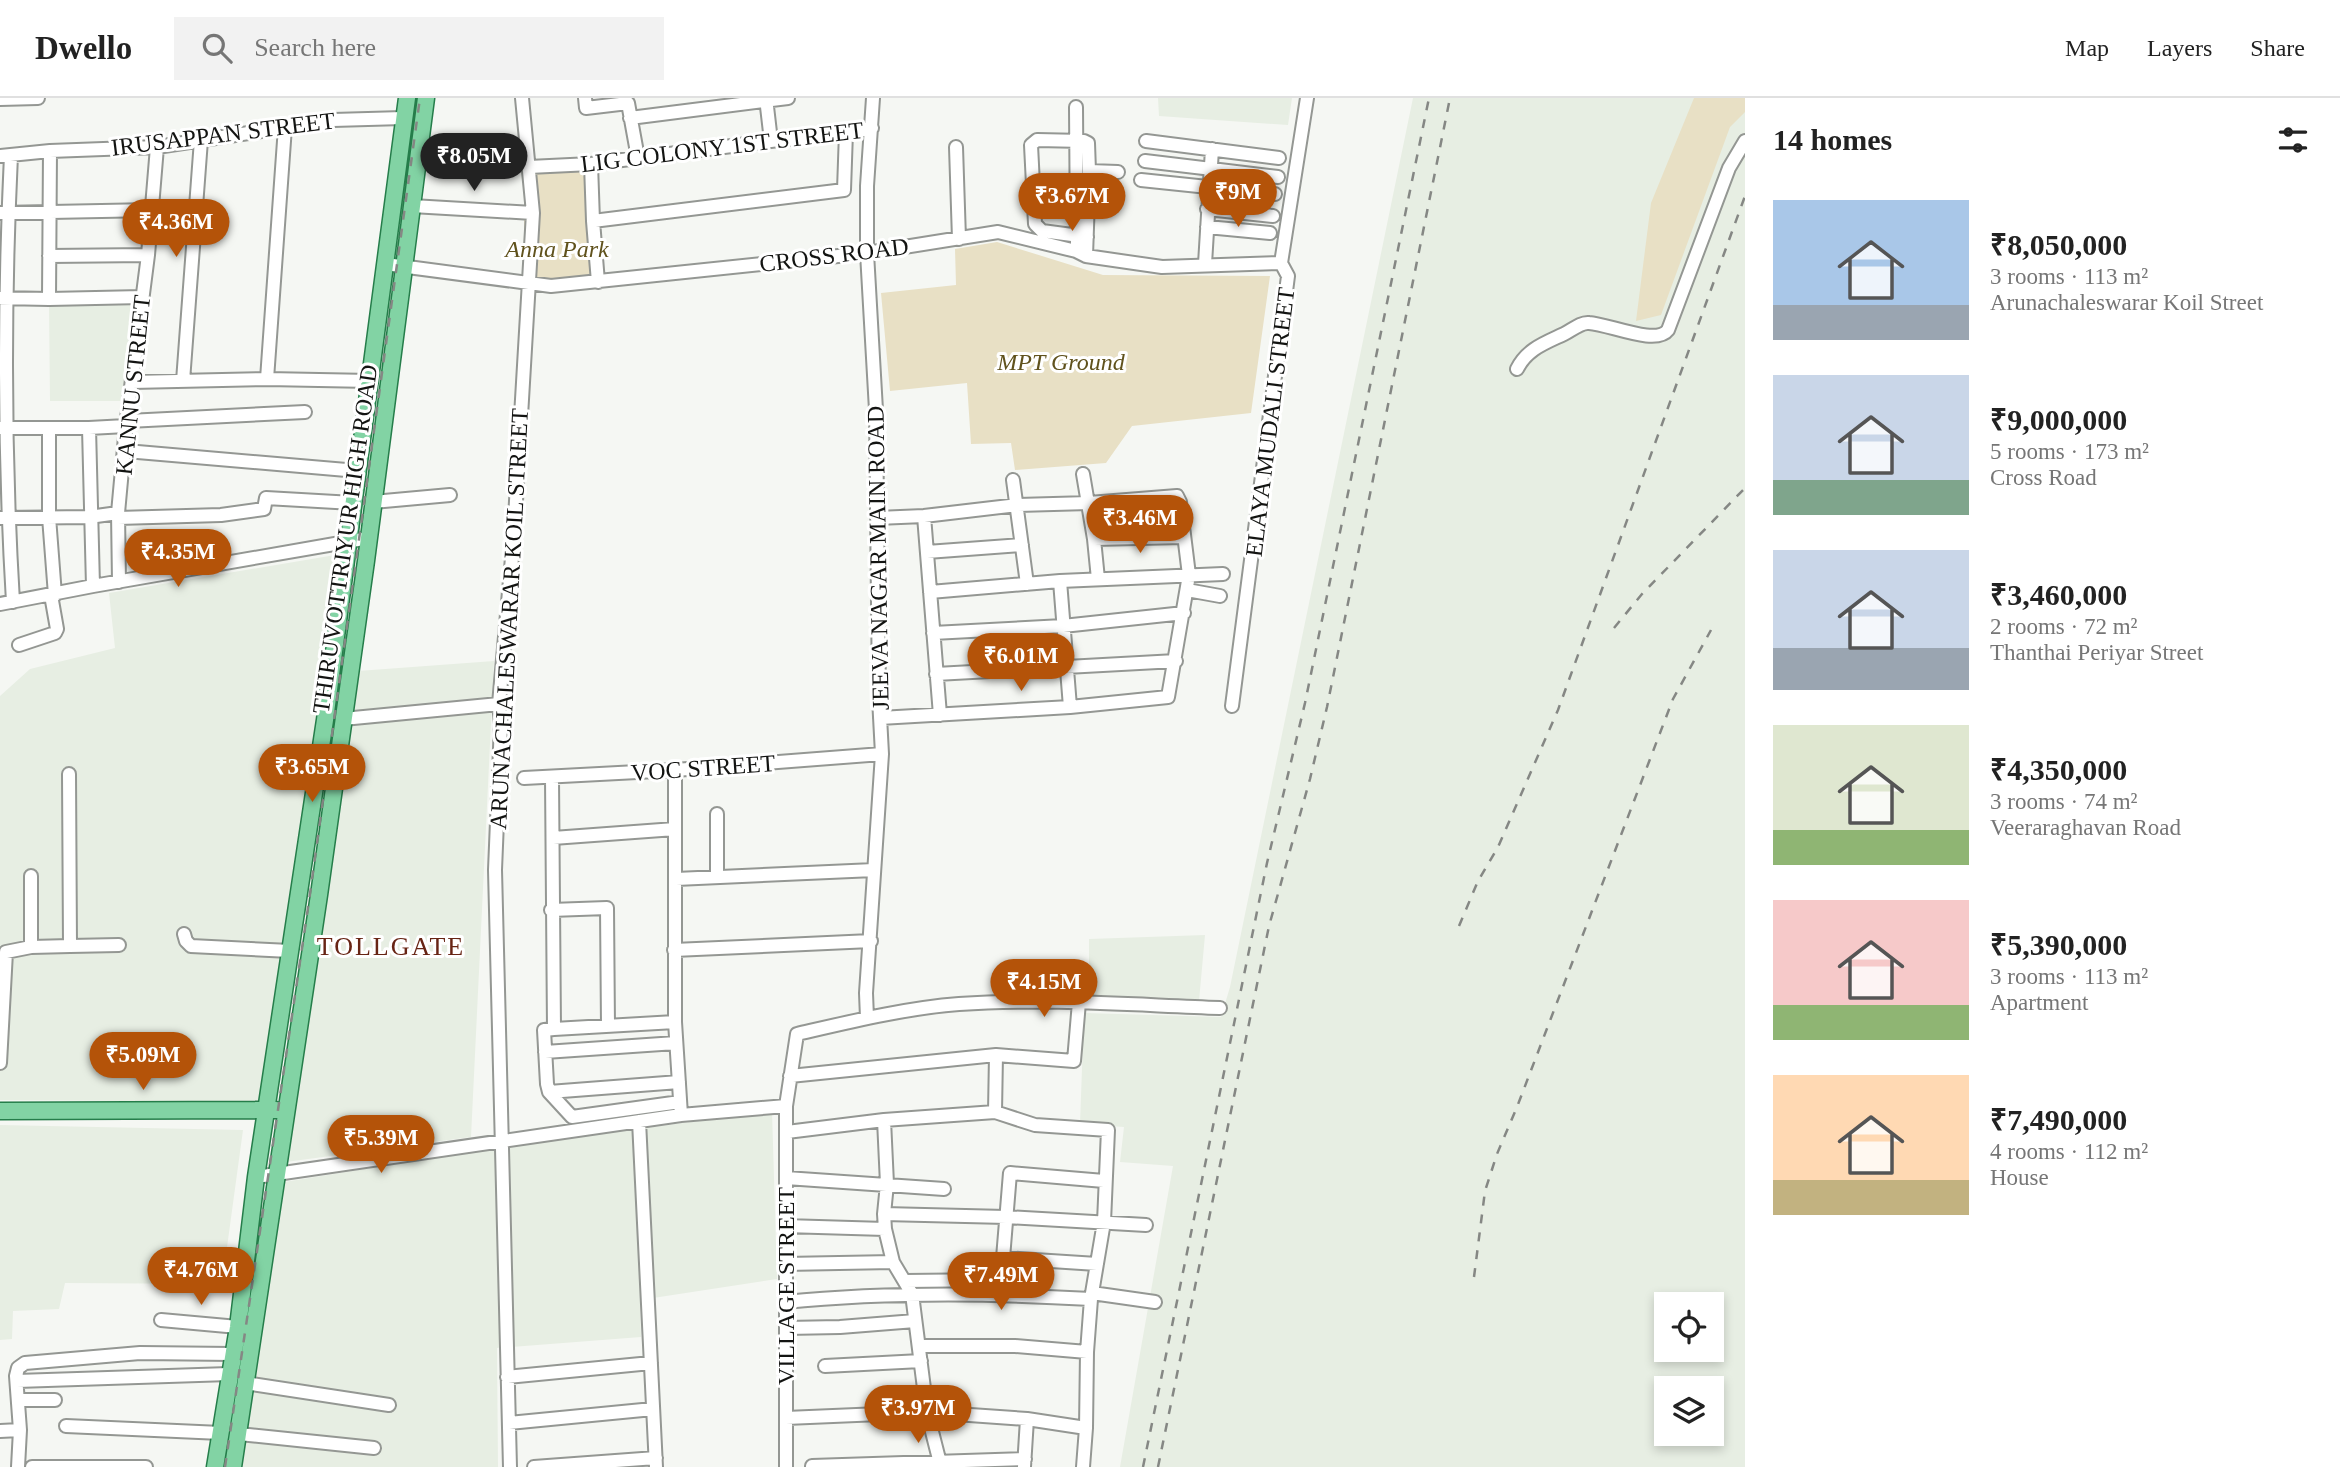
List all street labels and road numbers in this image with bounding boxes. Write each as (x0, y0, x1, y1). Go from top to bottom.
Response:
street label: IRUSAPPAN STREET (110, 107, 337, 161)
street label: LIG COLONY 1ST STREET (579, 117, 865, 177)
street label: CROSS ROAD (758, 233, 910, 277)
street label: ELAYA MUDALI STREET (1241, 286, 1299, 558)
street label: KANNU STREET (111, 293, 155, 476)
street label: THIRUVOTTRIYUR HIGH ROAD (308, 363, 382, 715)
street label: JEEVA NAGAR MAIN ROAD (862, 406, 894, 710)
street label: ARUNACHALESWARAR KOIL STREET (485, 407, 533, 830)
street label: VOC STREET (630, 750, 776, 786)
street label: VILLAGE STREET (773, 1187, 799, 1385)

